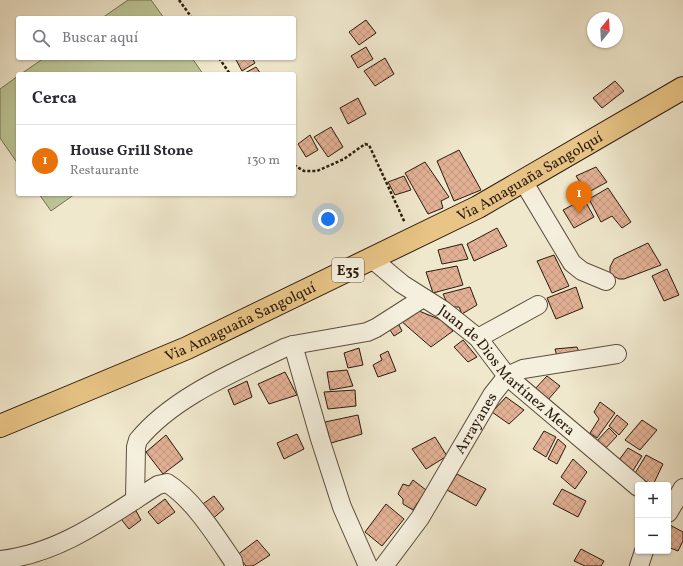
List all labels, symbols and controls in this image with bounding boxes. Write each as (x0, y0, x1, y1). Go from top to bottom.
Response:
north arrow (587, 12, 623, 48)
search box (16, 16, 296, 60)
icon: search (30, 27, 52, 49)
text: Buscar aquí (62, 28, 138, 49)
text: Cerca (32, 87, 77, 110)
street label: Via Amaguaña Sangolquí (454, 127, 608, 228)
text: House Grill Stone (70, 141, 193, 162)
text: 1 (42, 152, 48, 170)
text: 130 m (247, 152, 280, 170)
text: Restaurante (70, 162, 139, 180)
pin: 1 (566, 181, 592, 214)
your location (318, 209, 338, 229)
road number: E35 (332, 258, 364, 282)
street label: Via Amaguaña Sangolquí (162, 278, 320, 368)
street label: Juan de Dios Martínez Mera (434, 300, 579, 441)
street label: Arrayanes (451, 389, 503, 459)
map controls (635, 482, 671, 554)
button: + (635, 482, 671, 518)
button: − (635, 518, 671, 554)

